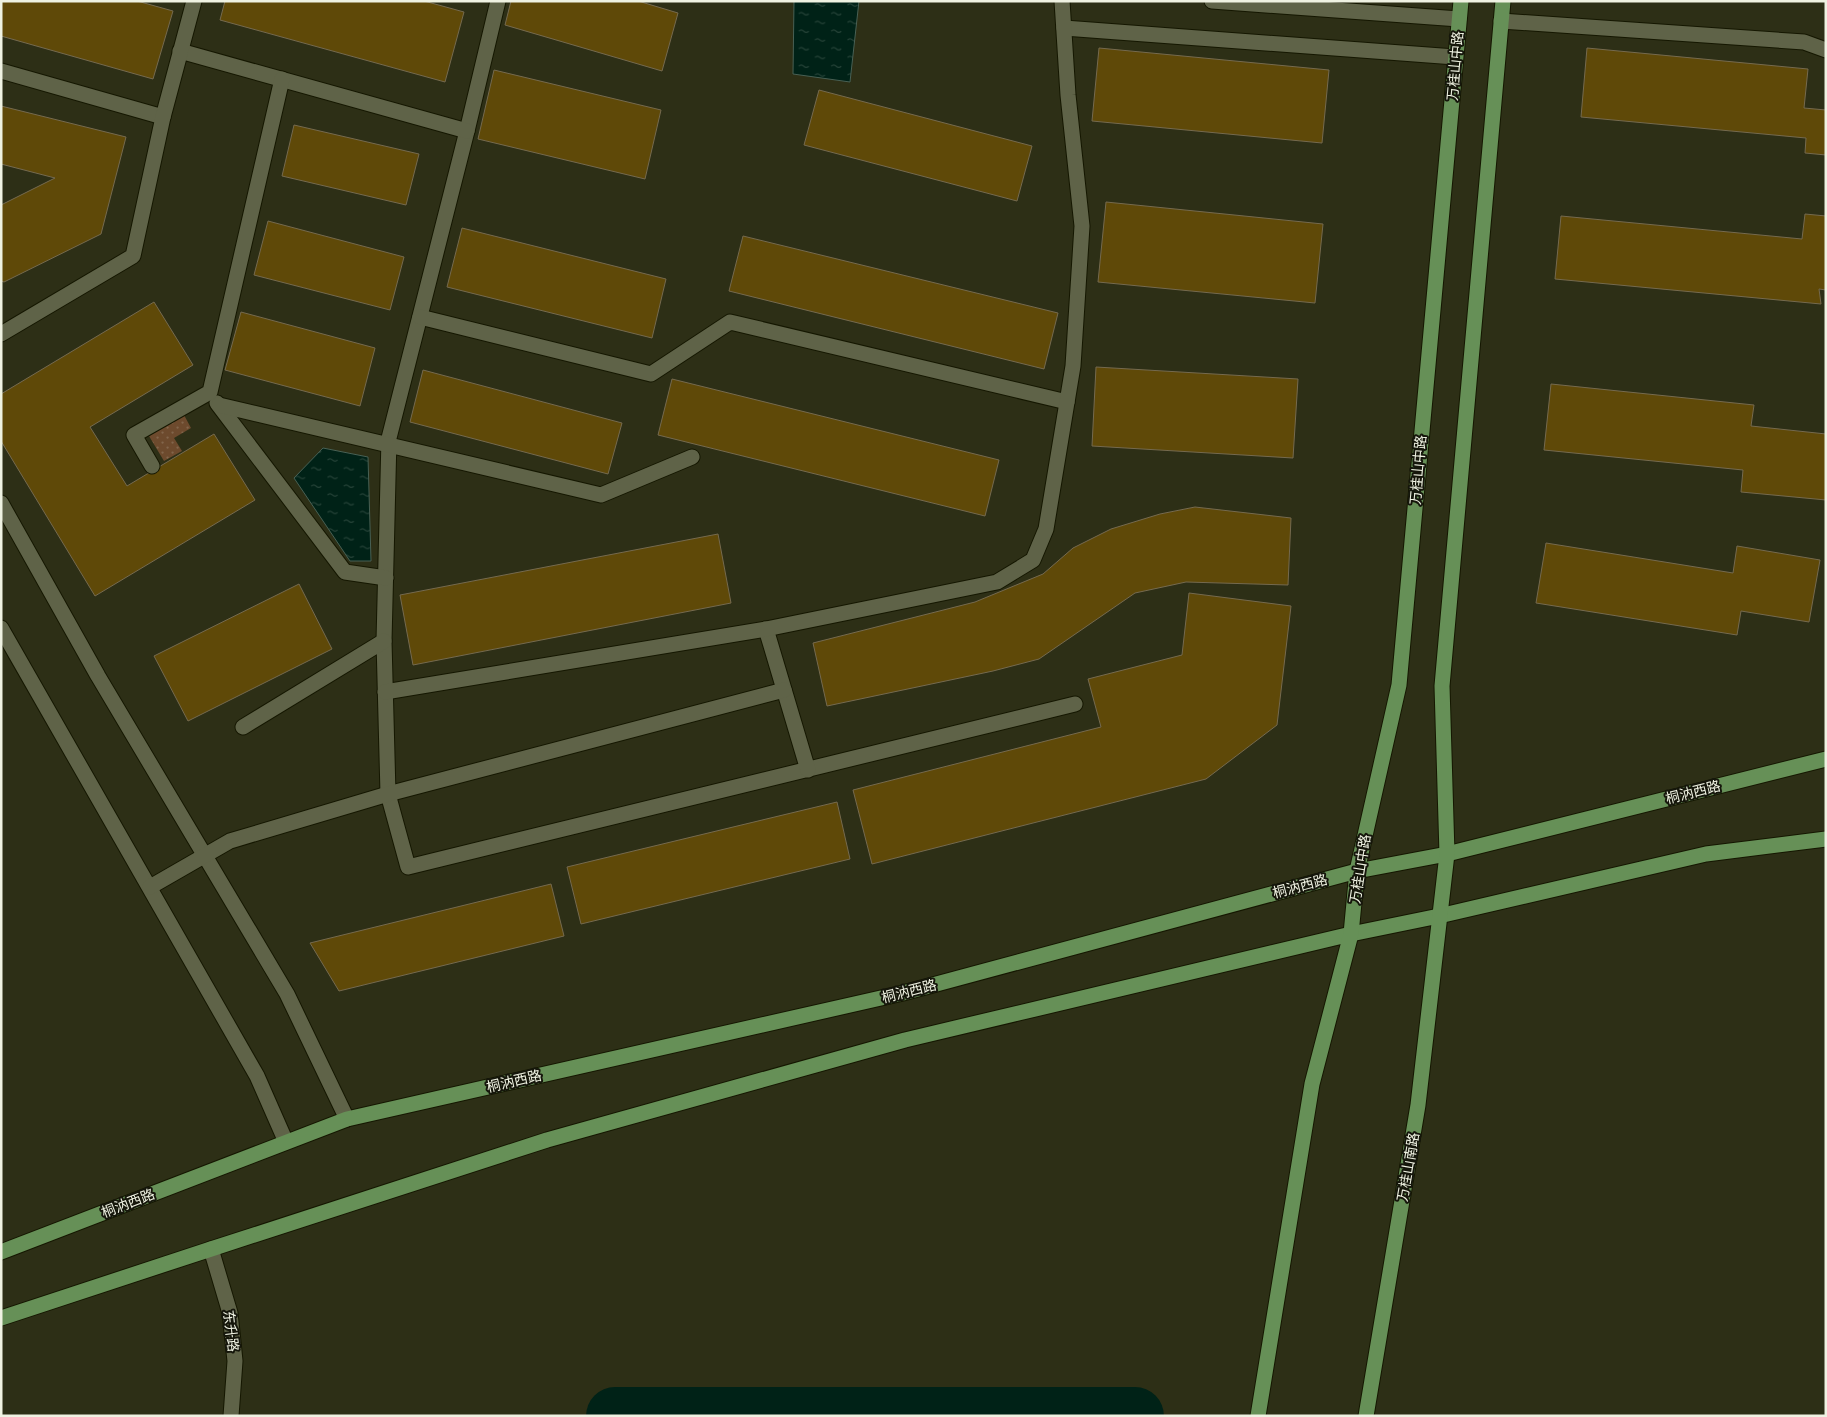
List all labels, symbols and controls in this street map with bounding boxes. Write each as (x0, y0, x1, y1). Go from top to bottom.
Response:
street label: 万桂山中路 (1442, 30, 1468, 102)
street label: 万桂山中路 (1405, 434, 1431, 506)
street label: 桐汭西路 (1663, 776, 1723, 808)
street label: 万桂山中路 (1345, 833, 1375, 905)
street label: 桐汭西路 (1270, 869, 1330, 903)
street label: 桐汭西路 (879, 975, 939, 1007)
street label: 桐汭西路 (484, 1065, 544, 1097)
street label: 万桂山南路 (1392, 1131, 1424, 1203)
street label: 桐汭西路 (98, 1184, 158, 1222)
street label: 东升路 (219, 1309, 243, 1353)

